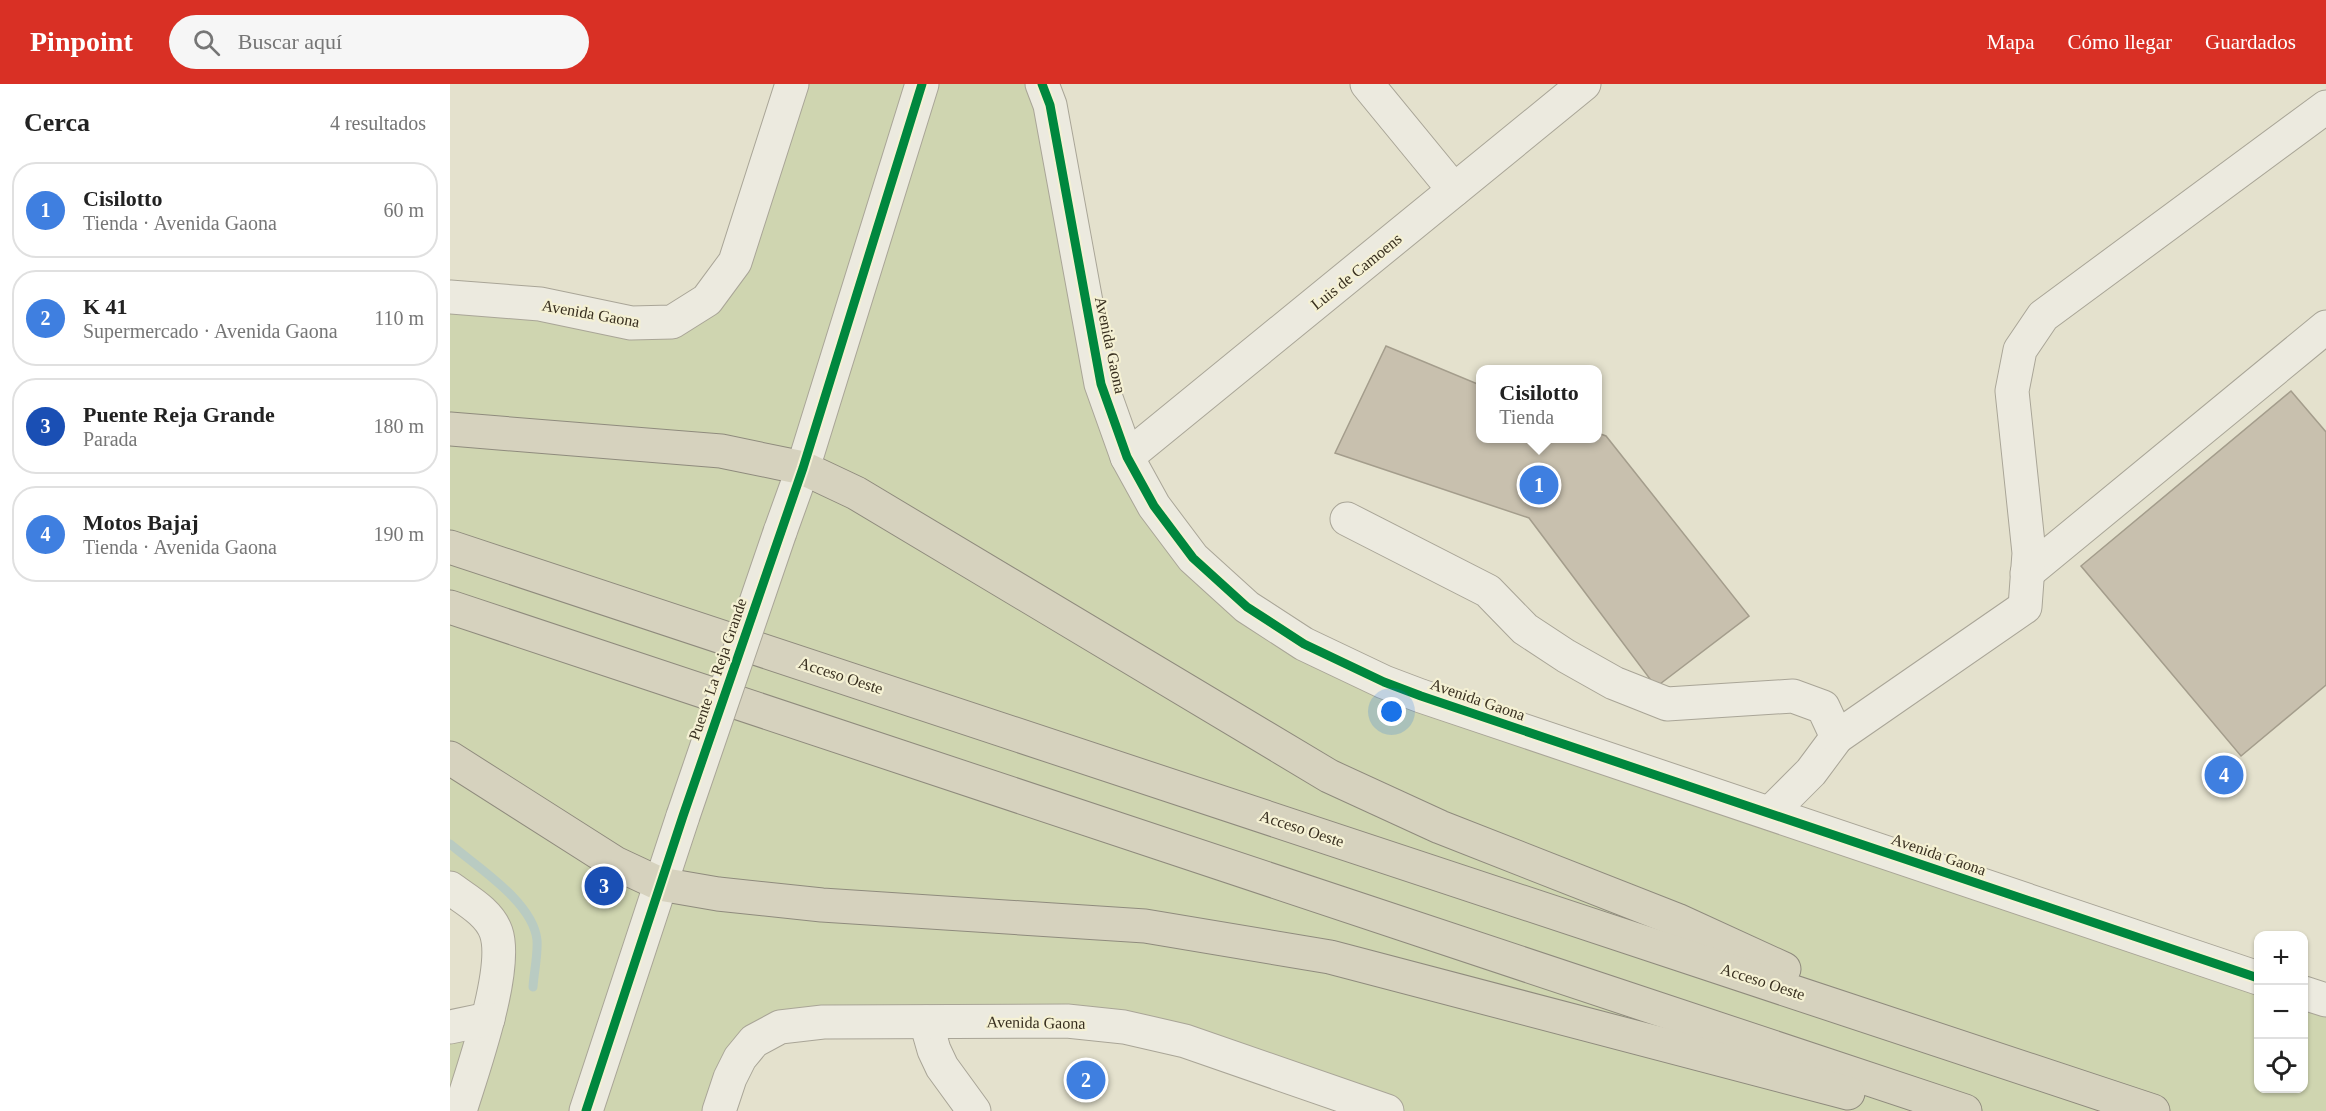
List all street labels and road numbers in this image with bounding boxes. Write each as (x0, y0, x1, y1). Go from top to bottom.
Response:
street label: Luis de Camoens (1308, 230, 1405, 313)
street label: Avenida Gaona (1092, 295, 1129, 395)
street label: Avenida Gaona (541, 297, 641, 330)
street label: Puente La Reja Grande (685, 596, 751, 743)
street label: Acceso Oeste (797, 654, 885, 697)
street label: Avenida Gaona (1428, 675, 1527, 724)
street label: Acceso Oeste (1258, 807, 1346, 850)
street label: Avenida Gaona (1889, 830, 1988, 879)
street label: Acceso Oeste (1719, 960, 1807, 1003)
street label: Avenida Gaona (986, 1013, 1086, 1032)

